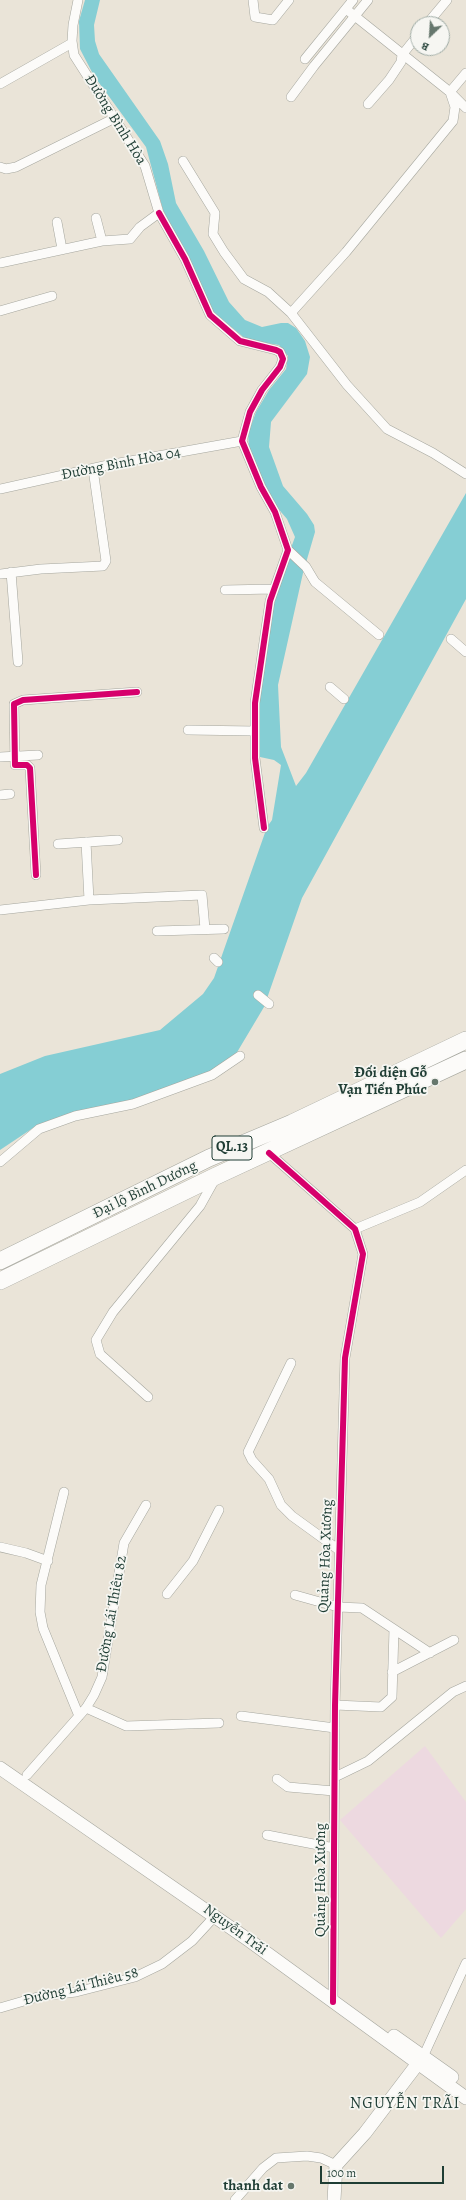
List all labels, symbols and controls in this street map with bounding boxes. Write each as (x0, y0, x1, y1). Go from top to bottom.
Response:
north arrow (410, 16, 450, 56)
text: B (419, 38, 431, 55)
street label: Đường Bình Hòa (80, 71, 150, 169)
street label: Đường Bình Hòa 04 (60, 444, 182, 484)
place label: Đối diện Gỗ Vạn Tiến Phúc (338, 1064, 427, 1099)
marker: Đối diện Gỗ Vạn Tiến Phúc (430, 1077, 440, 1087)
road number: QL.13 (212, 1136, 252, 1160)
street label: Đại lộ Bình Dương (90, 1157, 200, 1223)
street label: Quảng Hòa Xương (315, 1499, 337, 1613)
street label: Đường Lái Thiêu 82 (93, 1554, 131, 1674)
street label: Quảng Hòa Xương (312, 1823, 330, 1937)
street label: Nguyễn Trãi (199, 1901, 271, 1959)
street label: Đường Lái Thiêu 58 (22, 1964, 140, 2010)
district label: NGUYỄN TRÃI (350, 2094, 460, 2114)
scale bar (322, 2158, 446, 2184)
text: 100 m (327, 2165, 356, 2181)
place label: thanh dat (223, 2177, 283, 2195)
marker: thanh dat (286, 2181, 296, 2191)

